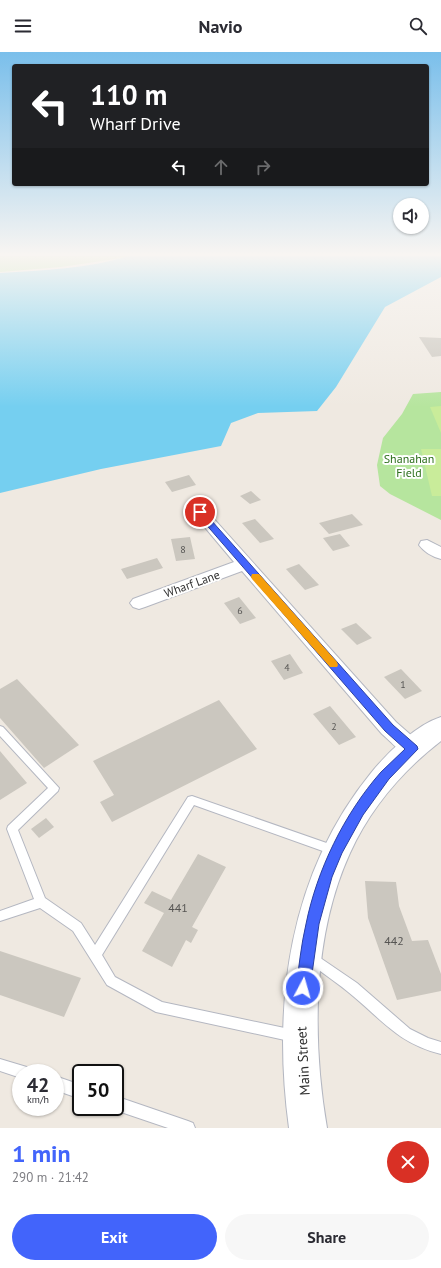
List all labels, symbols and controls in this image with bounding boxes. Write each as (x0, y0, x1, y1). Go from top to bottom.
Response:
icon: menu (12, 15, 34, 37)
text: Navio (199, 15, 242, 38)
icon: search (407, 15, 429, 37)
text: 110 m (90, 76, 167, 113)
icon: left (24, 80, 76, 132)
text: Wharf Drive (90, 112, 181, 135)
icon: left (168, 156, 190, 178)
icon: ahead (210, 156, 232, 178)
icon: right (252, 156, 274, 178)
map controls (393, 198, 429, 234)
button: sound (393, 198, 429, 234)
park label: Shanahan Field (384, 451, 434, 480)
pin (183, 495, 217, 529)
icon: arrive (189, 501, 211, 523)
house number: 8 (180, 543, 186, 556)
street label: Wharf Lane (162, 567, 222, 601)
house number: 6 (237, 604, 243, 617)
house number: 4 (284, 661, 290, 674)
house number: 1 (400, 678, 406, 691)
house number: 2 (331, 720, 337, 733)
house number: 441 (168, 900, 188, 915)
house number: 442 (384, 933, 404, 948)
position arrow (282, 967, 324, 1009)
street label: Main Street (292, 1026, 314, 1096)
speed limit sign: 50 (72, 1064, 124, 1116)
text: 42 (27, 1072, 49, 1098)
text: km/h (27, 1093, 49, 1106)
text: 1 min (12, 1138, 71, 1169)
button: close (387, 1141, 429, 1183)
text: 290 m · 21:42 (12, 1169, 89, 1186)
button: Exit (12, 1214, 217, 1260)
button: Share (225, 1214, 429, 1260)

